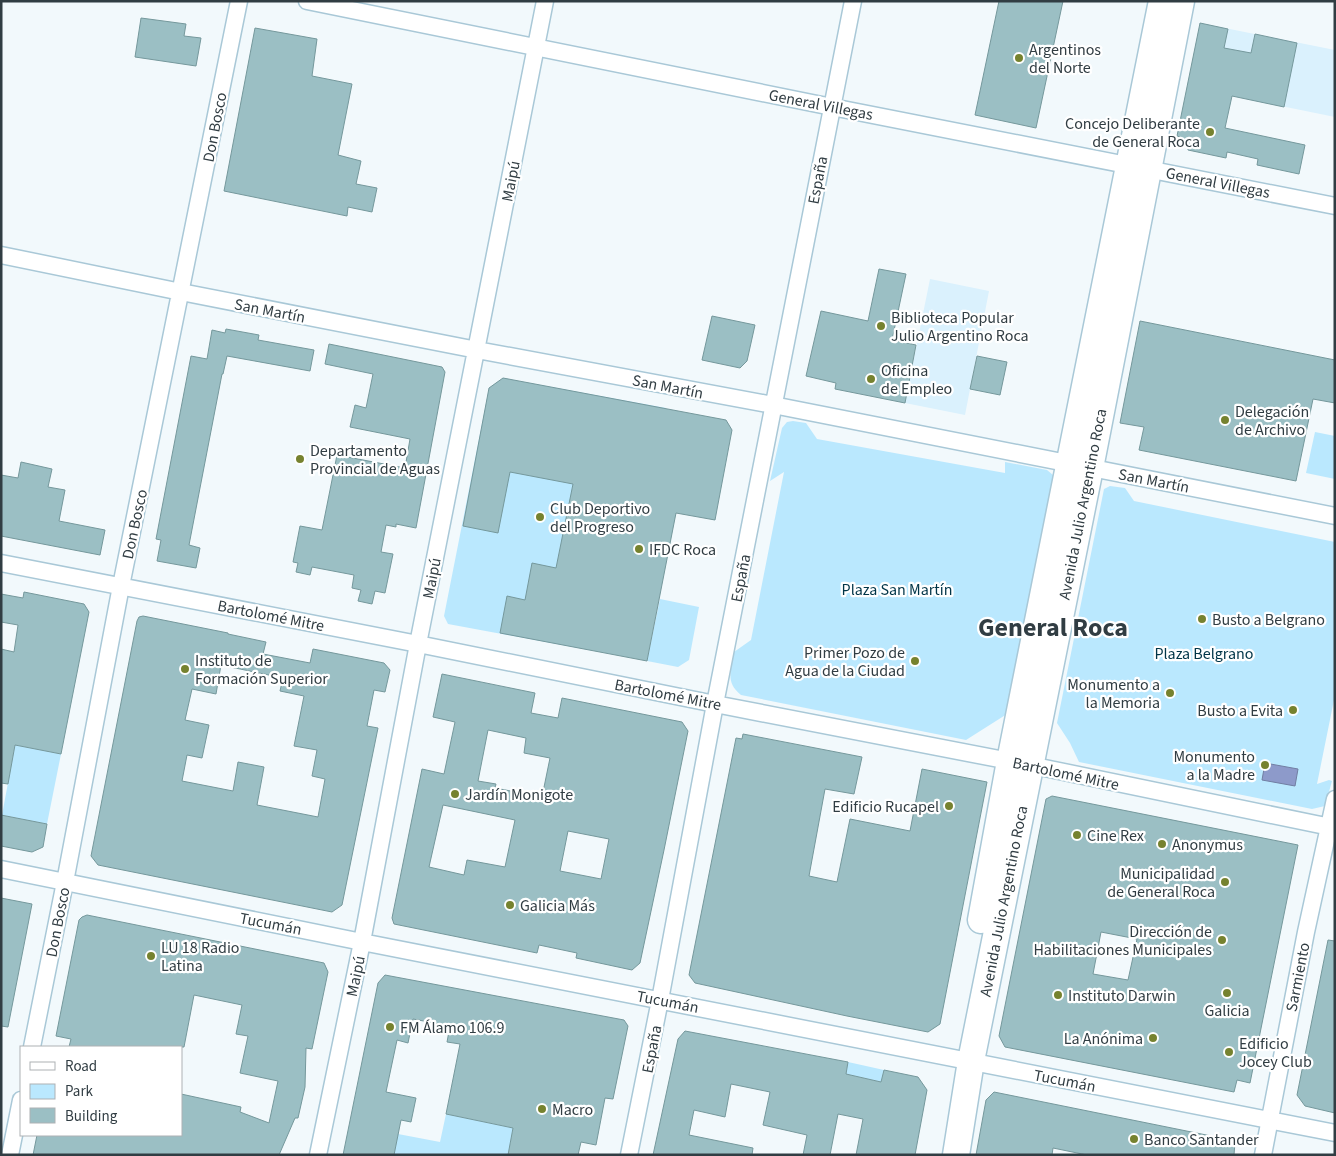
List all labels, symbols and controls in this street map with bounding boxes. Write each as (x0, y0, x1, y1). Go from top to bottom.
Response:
place label: Argentinos del Norte (1029, 39, 1101, 79)
marker: Argentinos del Norte (1013, 52, 1025, 64)
street label: General Villegas (767, 84, 875, 126)
street label: Don Bosco (197, 90, 233, 164)
place label: Concejo Deliberante de General Roca (1065, 113, 1200, 153)
marker: Concejo Deliberante de General Roca (1204, 126, 1216, 138)
street label: España (803, 154, 833, 206)
street label: Maipú (496, 159, 526, 204)
street label: General Villegas (1164, 162, 1272, 204)
street label: San Martín (232, 293, 307, 329)
place label: Biblioteca Popular Julio Argentino Roca (891, 307, 1029, 347)
marker: Biblioteca Popular Julio Argentino Roca (875, 320, 887, 332)
place label: Oficina de Empleo (881, 360, 952, 400)
street label: San Martín (630, 369, 705, 405)
marker: Oficina de Empleo (865, 373, 877, 385)
place label: Delegación de Archivo (1235, 401, 1309, 441)
street label: Avenida Julio Argentino Roca (1054, 407, 1112, 602)
marker: Delegación de Archivo (1219, 414, 1231, 426)
place label: Departamento Provincial de Aguas (310, 440, 440, 480)
marker: Departamento Provincial de Aguas (294, 453, 306, 465)
street label: San Martín (1116, 463, 1191, 499)
street label: Don Bosco (117, 487, 153, 561)
place label: Club Deportivo del Progreso (550, 498, 650, 538)
marker: Club Deportivo del Progreso (534, 511, 546, 523)
place label: IFDC Roca (649, 539, 716, 561)
marker: IFDC Roca (633, 543, 645, 555)
street label: España (726, 552, 756, 604)
street label: Maipú (417, 556, 447, 601)
park label: Plaza San Martín (842, 579, 952, 601)
street label: Bartolomé Mitre (216, 595, 326, 637)
district label: General Roca (978, 609, 1128, 646)
place label: Busto a Belgrano (1212, 609, 1325, 631)
marker: Busto a Belgrano (1196, 613, 1208, 625)
place label: Primer Pozo de Agua de la Ciudad (785, 642, 905, 682)
park label: Plaza Belgrano (1154, 643, 1254, 665)
place label: Instituto de Formación Superior (195, 650, 328, 690)
marker: Primer Pozo de Agua de la Ciudad (909, 655, 921, 667)
marker: Instituto de Formación Superior (179, 663, 191, 675)
street label: Bartolomé Mitre (613, 674, 723, 716)
place label: Monumento a la Memoria (1067, 674, 1160, 714)
marker: Monumento a la Memoria (1164, 687, 1176, 699)
place label: Busto a Evita (1197, 700, 1283, 722)
marker: Busto a Evita (1287, 704, 1299, 716)
place label: Monumento a la Madre (1173, 746, 1255, 786)
street label: Bartolomé Mitre (1011, 752, 1121, 796)
marker: Monumento a la Madre (1259, 759, 1271, 771)
place label: Jardín Monigote (465, 784, 573, 806)
marker: Jardín Monigote (449, 788, 461, 800)
place label: Edificio Rucapel (832, 796, 939, 818)
marker: Edificio Rucapel (943, 800, 955, 812)
street label: Avenida Julio Argentino Roca (975, 804, 1033, 999)
place label: Cine Rex (1087, 825, 1144, 847)
marker: Cine Rex (1071, 829, 1083, 841)
place label: Anonymus (1172, 834, 1243, 856)
marker: Anonymus (1156, 838, 1168, 850)
place label: Municipalidad de General Roca (1107, 863, 1215, 903)
marker: Municipalidad de General Roca (1219, 876, 1231, 888)
street label: Don Bosco (40, 885, 76, 959)
place label: Galicia Más (520, 895, 595, 917)
marker: Galicia Más (504, 899, 516, 911)
street label: Tucumán (238, 907, 304, 941)
place label: Dirección de Habilitaciones Municipales (1033, 921, 1212, 961)
marker: Dirección de Habilitaciones Municipales (1216, 934, 1228, 946)
place label: LU 18 Radio Latina (161, 937, 240, 977)
street label: Sarmiento (1281, 941, 1315, 1014)
marker: LU 18 Radio Latina (145, 950, 157, 962)
street label: Maipú (341, 954, 371, 999)
street label: Tucumán (635, 985, 701, 1019)
place label: Instituto Darwin (1068, 985, 1176, 1007)
marker: Galicia (1221, 987, 1233, 999)
marker: Instituto Darwin (1052, 989, 1064, 1001)
place label: Galicia (1204, 1000, 1250, 1022)
place label: FM Álamo 106.9 (400, 1017, 505, 1039)
marker: FM Álamo 106.9 (384, 1021, 396, 1033)
street label: España (637, 1023, 667, 1075)
place label: La Anónima (1064, 1028, 1143, 1050)
marker: La Anónima (1147, 1032, 1159, 1044)
place label: Edificio Jocey Club (1239, 1033, 1312, 1073)
legend (20, 1046, 182, 1136)
marker: Edificio Jocey Club (1223, 1046, 1235, 1058)
text: Road (65, 1056, 97, 1077)
street label: Tucumán (1032, 1064, 1098, 1098)
text: Park (65, 1081, 94, 1102)
place label: Macro (552, 1099, 593, 1121)
marker: Macro (536, 1103, 548, 1115)
text: Building (65, 1106, 118, 1127)
place label: Banco Santander (1144, 1129, 1259, 1151)
marker: Banco Santander (1128, 1133, 1140, 1145)

